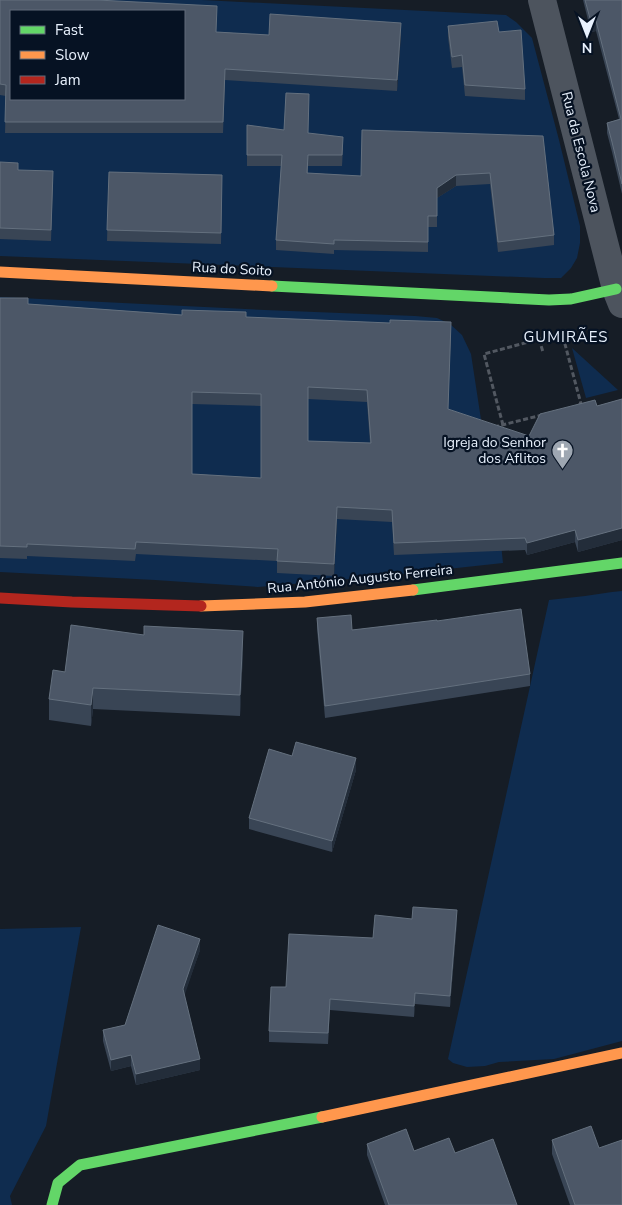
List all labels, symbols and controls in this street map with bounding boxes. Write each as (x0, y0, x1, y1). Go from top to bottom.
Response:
legend (10, 10, 185, 100)
north arrow (562, 10, 612, 60)
text: Fast (55, 20, 84, 40)
text: N (582, 38, 592, 57)
text: Slow (55, 45, 90, 65)
text: Jam (54, 70, 81, 90)
street label: Rua da Escola Nova (557, 90, 605, 214)
street label: Rua do Soito (192, 257, 273, 281)
district label: GUMIRÃES (523, 327, 609, 347)
place label: Igreja do Senhor dos Aflitos (443, 433, 546, 468)
church icon: Igreja do Senhor dos Aflitos (550, 438, 574, 469)
street label: Rua António Augusto Ferreira (266, 560, 454, 598)

